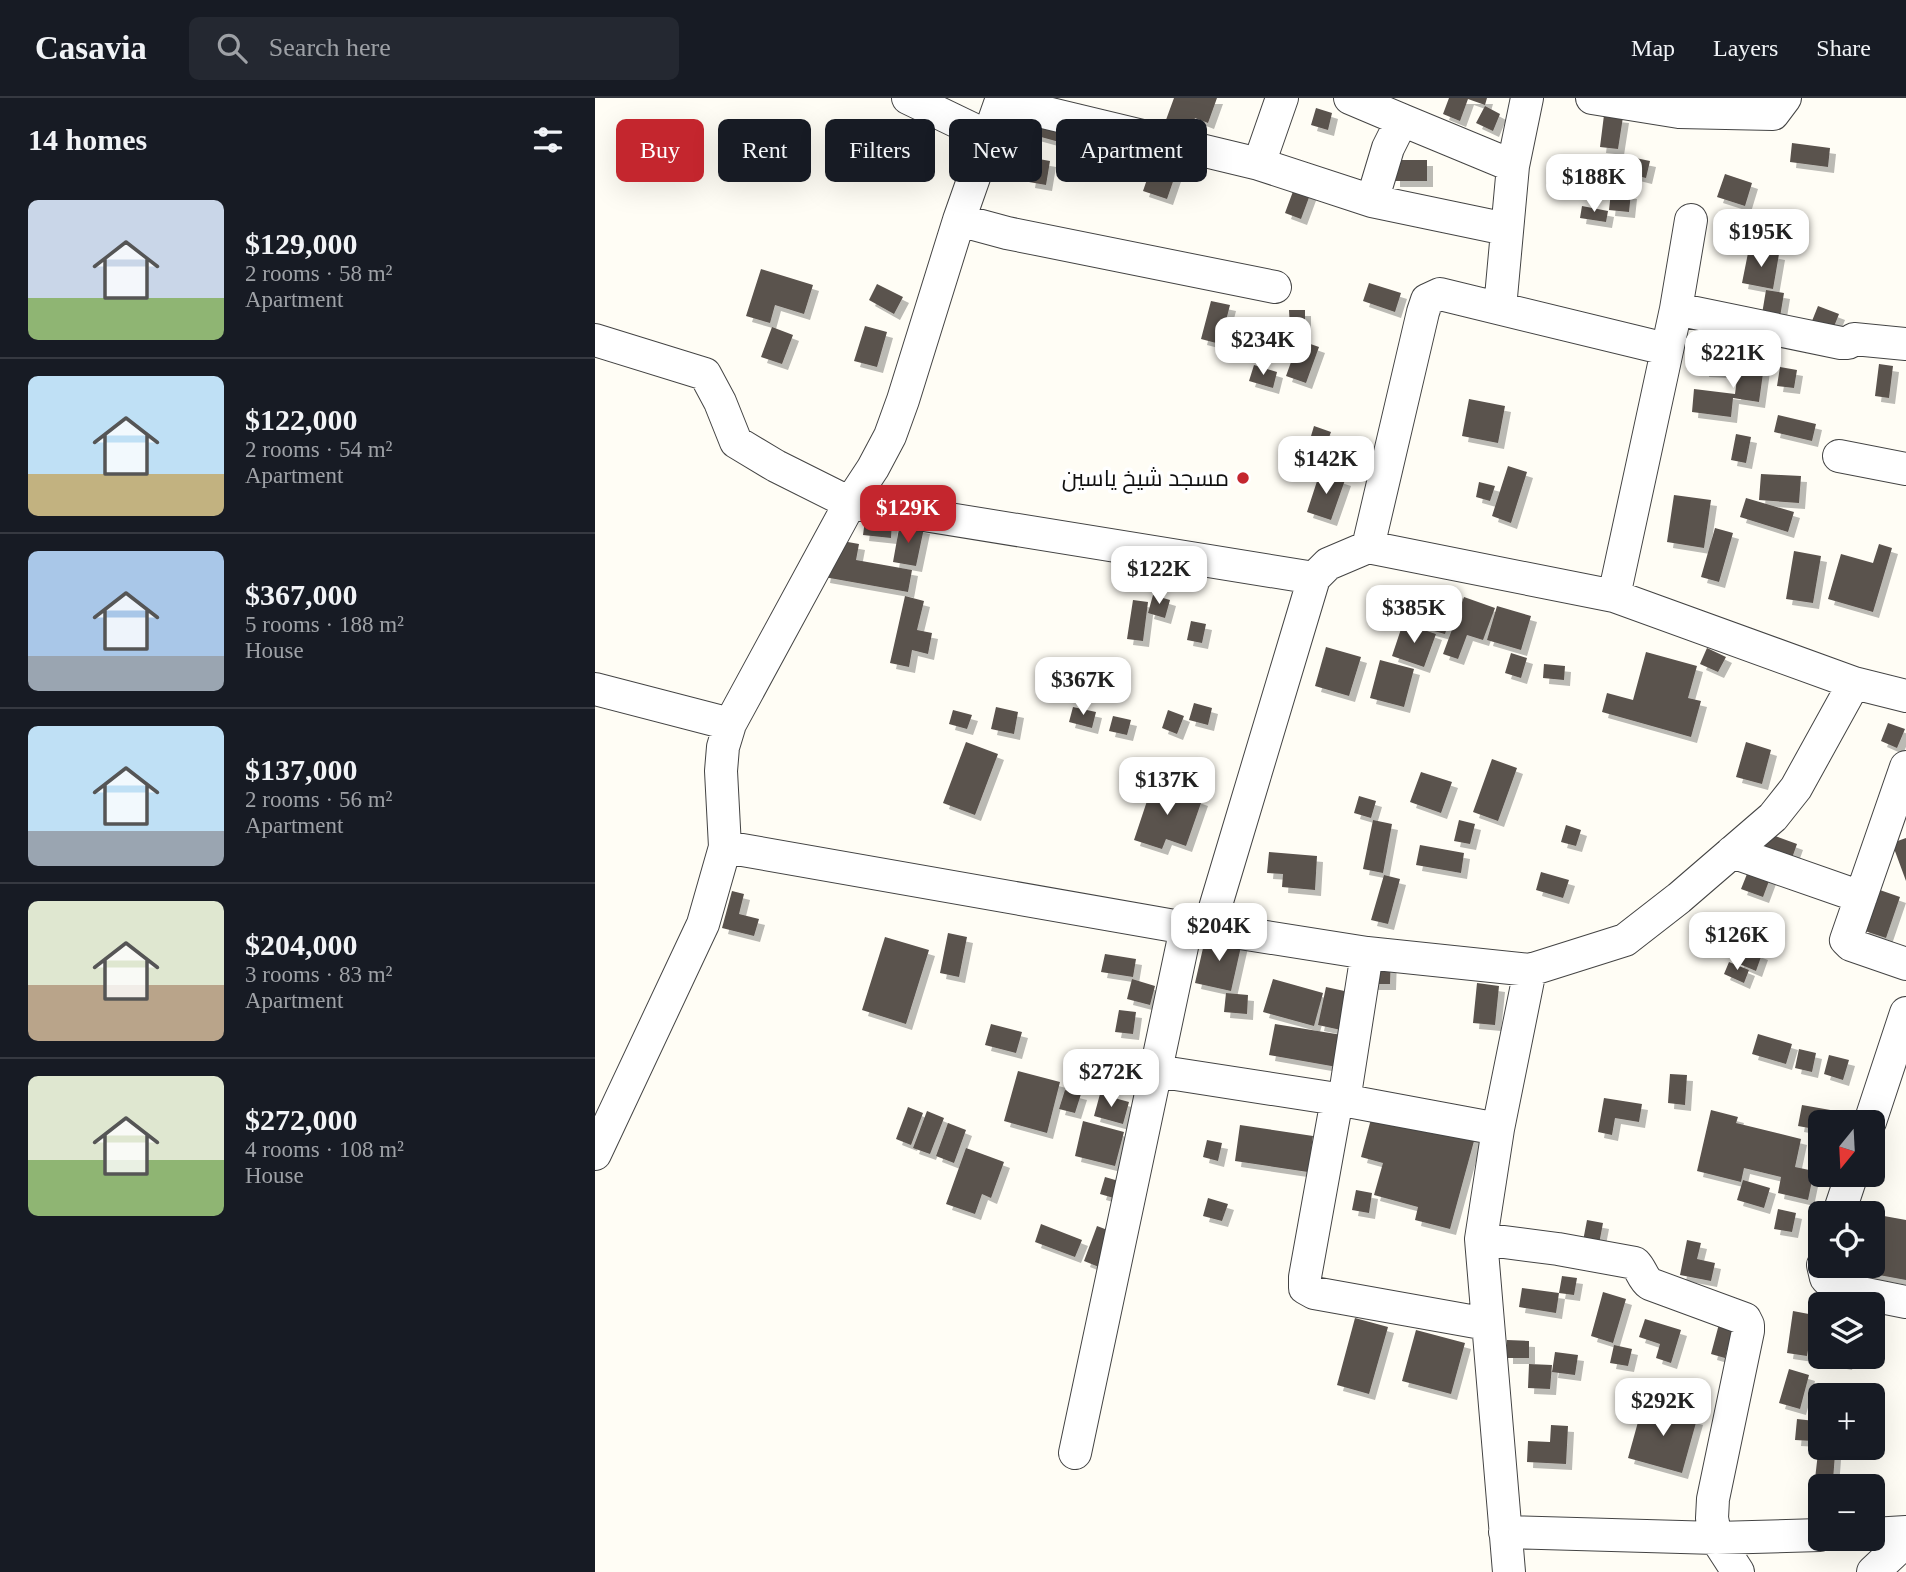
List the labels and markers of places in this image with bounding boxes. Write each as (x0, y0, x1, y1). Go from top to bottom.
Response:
pin: $188K (1545, 155, 1643, 214)
pin: $195K (1712, 209, 1810, 269)
pin: $234K (1214, 317, 1312, 377)
pin: $221K (1684, 330, 1782, 390)
pin: $142K (1277, 436, 1375, 496)
place label: مسجد شيخ ياسين (1062, 466, 1229, 494)
marker: مسجد شيخ ياسين (1235, 470, 1251, 486)
pin: $129K (859, 486, 957, 545)
pin: $122K (1110, 546, 1208, 606)
pin: $385K (1365, 586, 1463, 645)
pin: $367K (1034, 658, 1132, 717)
pin: $137K (1118, 758, 1216, 817)
pin: $204K (1170, 904, 1268, 963)
pin: $126K (1688, 912, 1786, 972)
pin: $272K (1062, 1049, 1160, 1109)
pin: $292K (1614, 1378, 1712, 1438)

